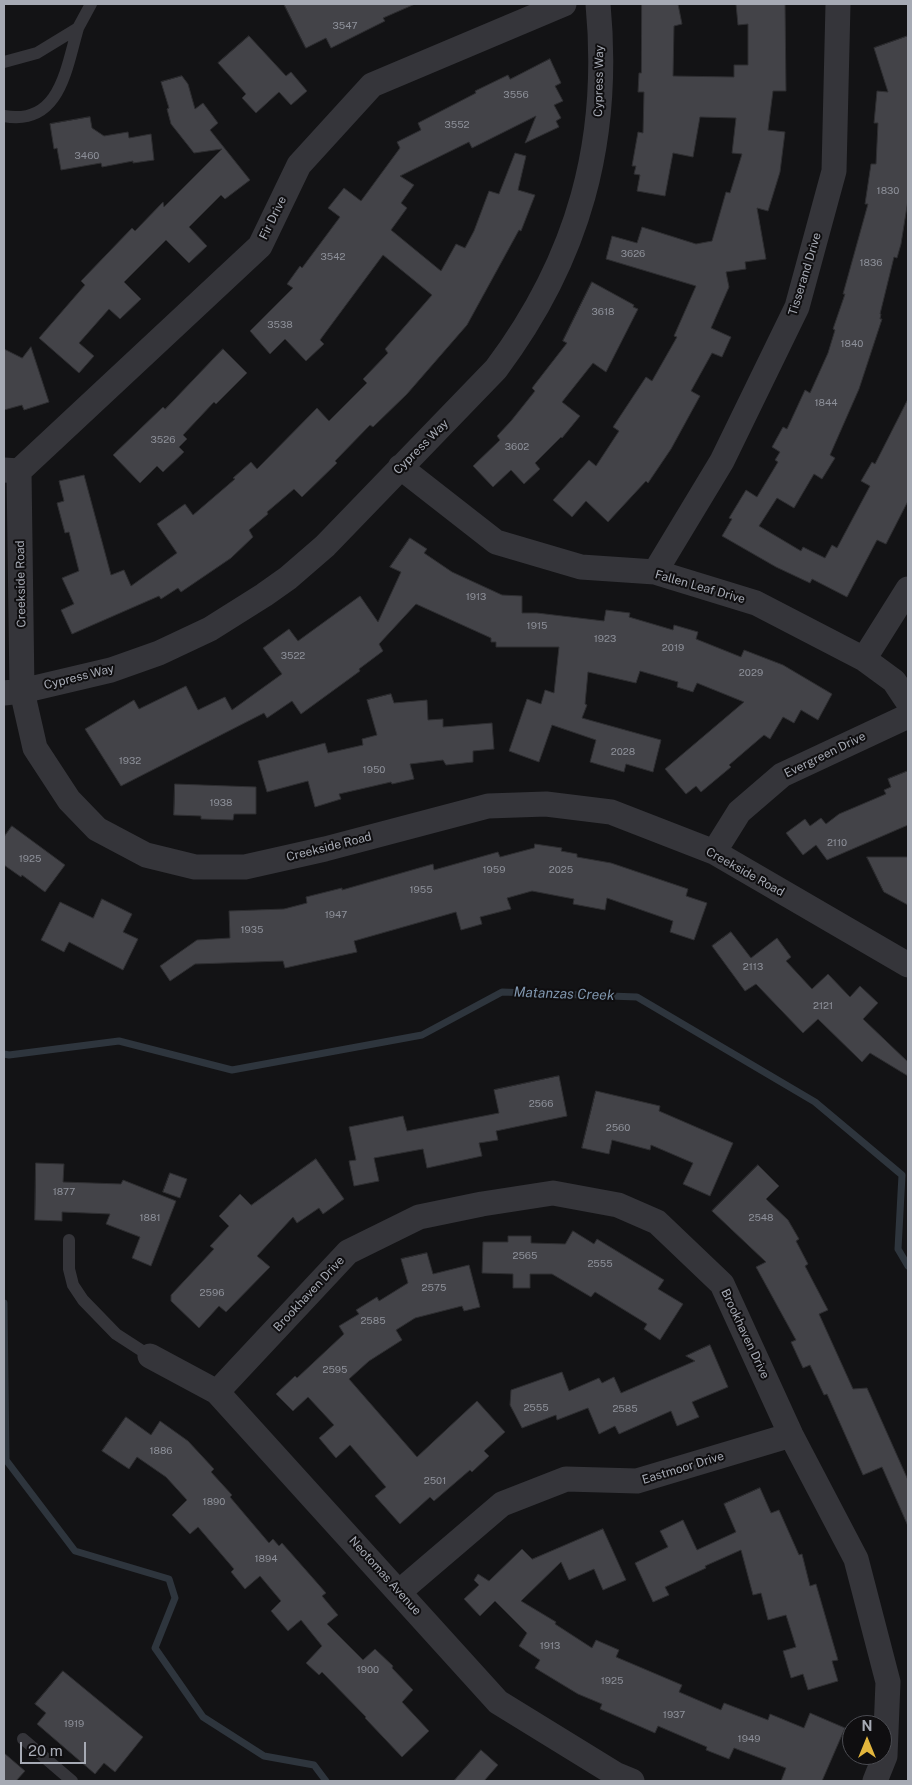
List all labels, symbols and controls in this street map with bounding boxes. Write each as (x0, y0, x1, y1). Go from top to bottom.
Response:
house number: 3547 (333, 20, 357, 32)
street label: Cypress Way (591, 45, 607, 117)
house number: 3556 (503, 89, 529, 101)
house number: 3552 (444, 119, 470, 131)
house number: 3460 (75, 150, 99, 162)
house number: 1830 (877, 185, 899, 197)
street label: Fir Drive (256, 194, 290, 242)
street label: Tisserand Drive (786, 231, 824, 317)
house number: 3626 (621, 248, 645, 260)
house number: 3542 (321, 251, 345, 263)
house number: 1836 (860, 257, 882, 269)
house number: 3618 (591, 306, 615, 318)
house number: 3538 (267, 319, 293, 331)
house number: 1840 (841, 338, 863, 350)
house number: 1844 (814, 397, 838, 409)
street label: Cypress Way (390, 416, 452, 478)
house number: 3526 (151, 434, 175, 446)
house number: 3602 (505, 441, 529, 453)
street label: Creekside Road (13, 540, 29, 628)
street label: Fallen Leaf Drive (653, 567, 747, 607)
house number: 1913 (466, 591, 486, 603)
house number: 1915 (527, 620, 547, 632)
house number: 1923 (594, 633, 616, 645)
house number: 2019 (662, 642, 684, 654)
house number: 3522 (281, 650, 305, 662)
street label: Cypress Way (42, 661, 116, 693)
house number: 2029 (739, 667, 763, 679)
street label: Evergreen Drive (782, 729, 868, 781)
house number: 2028 (611, 746, 635, 758)
house number: 1932 (119, 755, 141, 767)
house number: 1950 (363, 764, 385, 776)
house number: 1938 (210, 797, 232, 809)
street label: Creekside Road (285, 829, 373, 865)
house number: 2110 (827, 837, 847, 849)
street label: Creekside Road (703, 845, 787, 899)
house number: 1925 (19, 853, 41, 865)
house number: 1959 (483, 864, 505, 876)
house number: 2025 (549, 864, 573, 876)
house number: 1955 (409, 884, 433, 896)
house number: 1947 (325, 909, 347, 921)
house number: 1935 (241, 924, 263, 936)
house number: 2113 (743, 961, 763, 973)
water label: Matanzas Creek (513, 984, 615, 1004)
house number: 2121 (813, 1000, 833, 1012)
house number: 2566 (529, 1098, 553, 1110)
house number: 2560 (606, 1122, 630, 1134)
house number: 1877 (53, 1186, 75, 1198)
house number: 1881 (139, 1212, 161, 1224)
house number: 2548 (748, 1212, 774, 1224)
house number: 2565 (513, 1250, 537, 1262)
street label: Brookhaven Drive (270, 1253, 348, 1335)
house number: 2555 (587, 1258, 613, 1270)
house number: 2575 (422, 1282, 446, 1294)
house number: 2596 (200, 1287, 224, 1299)
street label: Brookhaven Drive (718, 1287, 772, 1381)
house number: 2585 (360, 1315, 386, 1327)
house number: 2595 (322, 1364, 348, 1376)
house number: 2555 (523, 1402, 549, 1414)
house number: 2585 (612, 1403, 638, 1415)
house number: 1886 (149, 1445, 173, 1457)
street label: Eastmoor Drive (640, 1449, 726, 1487)
house number: 2501 (424, 1475, 446, 1487)
house number: 1890 (203, 1496, 225, 1508)
street label: Neotomas Avenue (346, 1534, 424, 1618)
house number: 1894 (255, 1553, 277, 1565)
house number: 1913 (540, 1640, 560, 1652)
house number: 1900 (357, 1664, 379, 1676)
house number: 1925 (601, 1675, 623, 1687)
house number: 1937 (663, 1709, 685, 1721)
north arrow (842, 1715, 892, 1765)
house number: 1919 (64, 1718, 84, 1730)
text: N (862, 1718, 872, 1734)
scale bar (22, 1732, 89, 1764)
house number: 1949 (738, 1733, 760, 1745)
text: 20 m (28, 1742, 63, 1759)

